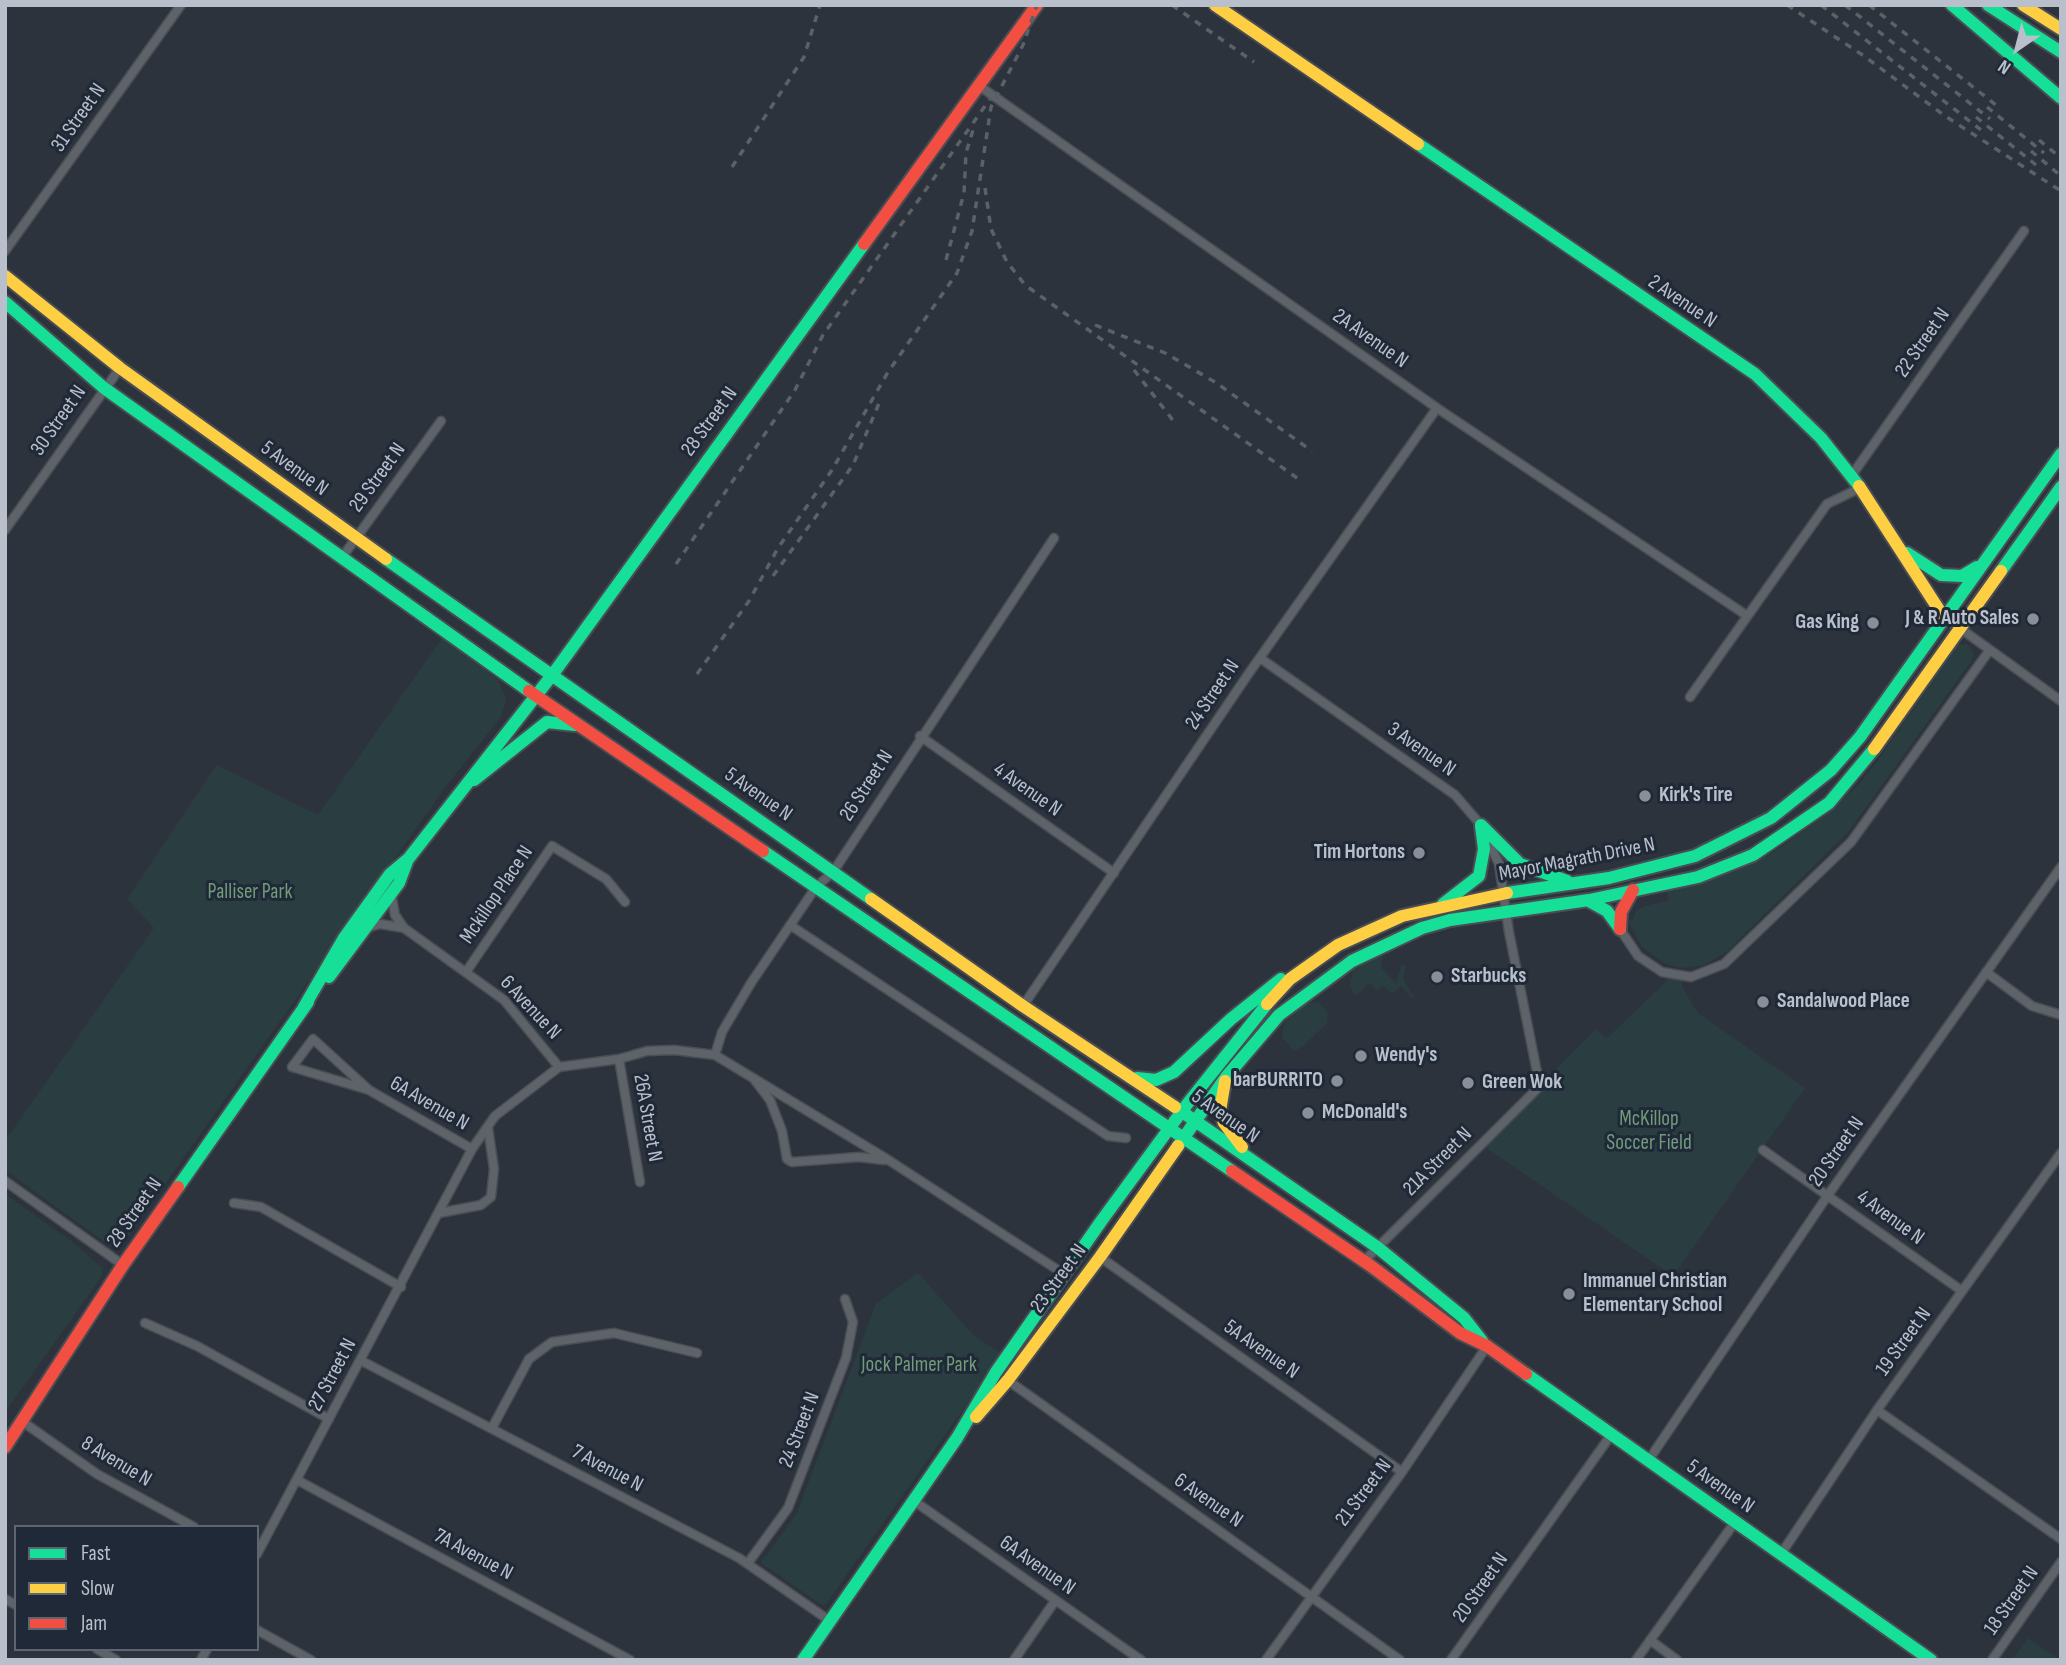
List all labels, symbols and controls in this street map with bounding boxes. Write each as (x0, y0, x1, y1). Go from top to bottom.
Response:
north arrow (1982, 14, 2052, 84)
text: N (1994, 54, 2015, 79)
street label: 31 Street N (46, 79, 112, 157)
street label: 2 Avenue N (1643, 270, 1721, 334)
street label: 22 Street N (1890, 303, 1956, 383)
street label: 2A Avenue N (1327, 304, 1413, 374)
street label: 30 Street N (26, 381, 92, 461)
street label: 28 Street N (676, 382, 744, 462)
street label: 5 Avenue N (255, 436, 333, 502)
street label: 29 Street N (344, 438, 412, 518)
place label: J & R Auto Sales (1905, 606, 2019, 632)
place label: Gas King (1795, 610, 1859, 636)
marker: J & R Auto Sales (2025, 611, 2041, 627)
marker: Gas King (1865, 615, 1881, 631)
street label: 24 Street N (1180, 655, 1246, 735)
street label: 3 Avenue N (1382, 717, 1460, 783)
street label: 26 Street N (835, 746, 899, 826)
street label: 4 Avenue N (988, 757, 1066, 823)
street label: 5 Avenue N (719, 763, 797, 827)
place label: Kirk's Tire (1659, 783, 1733, 809)
marker: Kirk's Tire (1637, 788, 1653, 804)
street label: Mayor Magrath Drive N (1497, 833, 1657, 887)
place label: Tim Hortons (1314, 840, 1405, 866)
street label: Mckillop Place N (455, 841, 539, 949)
marker: Tim Hortons (1411, 845, 1427, 861)
park label: Palliser Park (208, 880, 292, 906)
place label: Starbucks (1451, 964, 1526, 990)
marker: Starbucks (1429, 969, 1445, 985)
street label: 6 Avenue N (494, 971, 566, 1045)
place label: Sandalwood Place (1777, 989, 1910, 1015)
marker: Sandalwood Place (1755, 994, 1771, 1010)
place label: Wendy's (1375, 1043, 1437, 1069)
marker: Wendy's (1353, 1048, 1369, 1064)
place label: barBURRITO (1233, 1068, 1323, 1094)
place label: Green Wok (1482, 1070, 1562, 1096)
street label: 6A Avenue N (385, 1071, 473, 1137)
street label: 26A Street N (627, 1072, 667, 1164)
marker: barBURRITO (1329, 1073, 1345, 1089)
marker: Green Wok (1460, 1075, 1476, 1091)
street label: 5 Avenue N (1186, 1085, 1264, 1149)
place label: McDonald's (1322, 1100, 1407, 1126)
marker: McDonald's (1300, 1105, 1316, 1121)
park label: McKillop Soccer Field (1606, 1107, 1692, 1157)
street label: 20 Street N (1804, 1112, 1870, 1192)
street label: 21A Street N (1398, 1122, 1478, 1202)
street label: 28 Street N (102, 1173, 168, 1253)
street label: 4 Avenue N (1851, 1185, 1929, 1251)
street label: 23 Street N (1026, 1240, 1092, 1318)
place label: Immanuel Christian Elementary School (1583, 1269, 1727, 1319)
marker: Immanuel Christian Elementary School (1561, 1286, 1577, 1302)
street label: 19 Street N (1871, 1303, 1937, 1381)
street label: 5A Avenue N (1218, 1315, 1304, 1385)
street label: 27 Street N (303, 1334, 363, 1416)
park label: Jock Palmer Park (861, 1353, 977, 1379)
street label: 24 Street N (774, 1389, 826, 1471)
street label: 8 Avenue N (76, 1431, 156, 1493)
street label: 7 Avenue N (567, 1440, 647, 1498)
street label: 21 Street N (1331, 1454, 1397, 1532)
street label: 5 Avenue N (1681, 1455, 1759, 1519)
street label: 6 Avenue N (1169, 1468, 1247, 1534)
street label: 7A Avenue N (429, 1524, 517, 1586)
legend (14, 1525, 259, 1651)
street label: 6A Avenue N (994, 1531, 1080, 1601)
text: Fast (81, 1541, 111, 1566)
street label: 20 Street N (1448, 1548, 1514, 1628)
street label: 18 Street N (1979, 1562, 2045, 1640)
text: Slow (81, 1576, 114, 1601)
text: Jam (81, 1611, 107, 1636)

